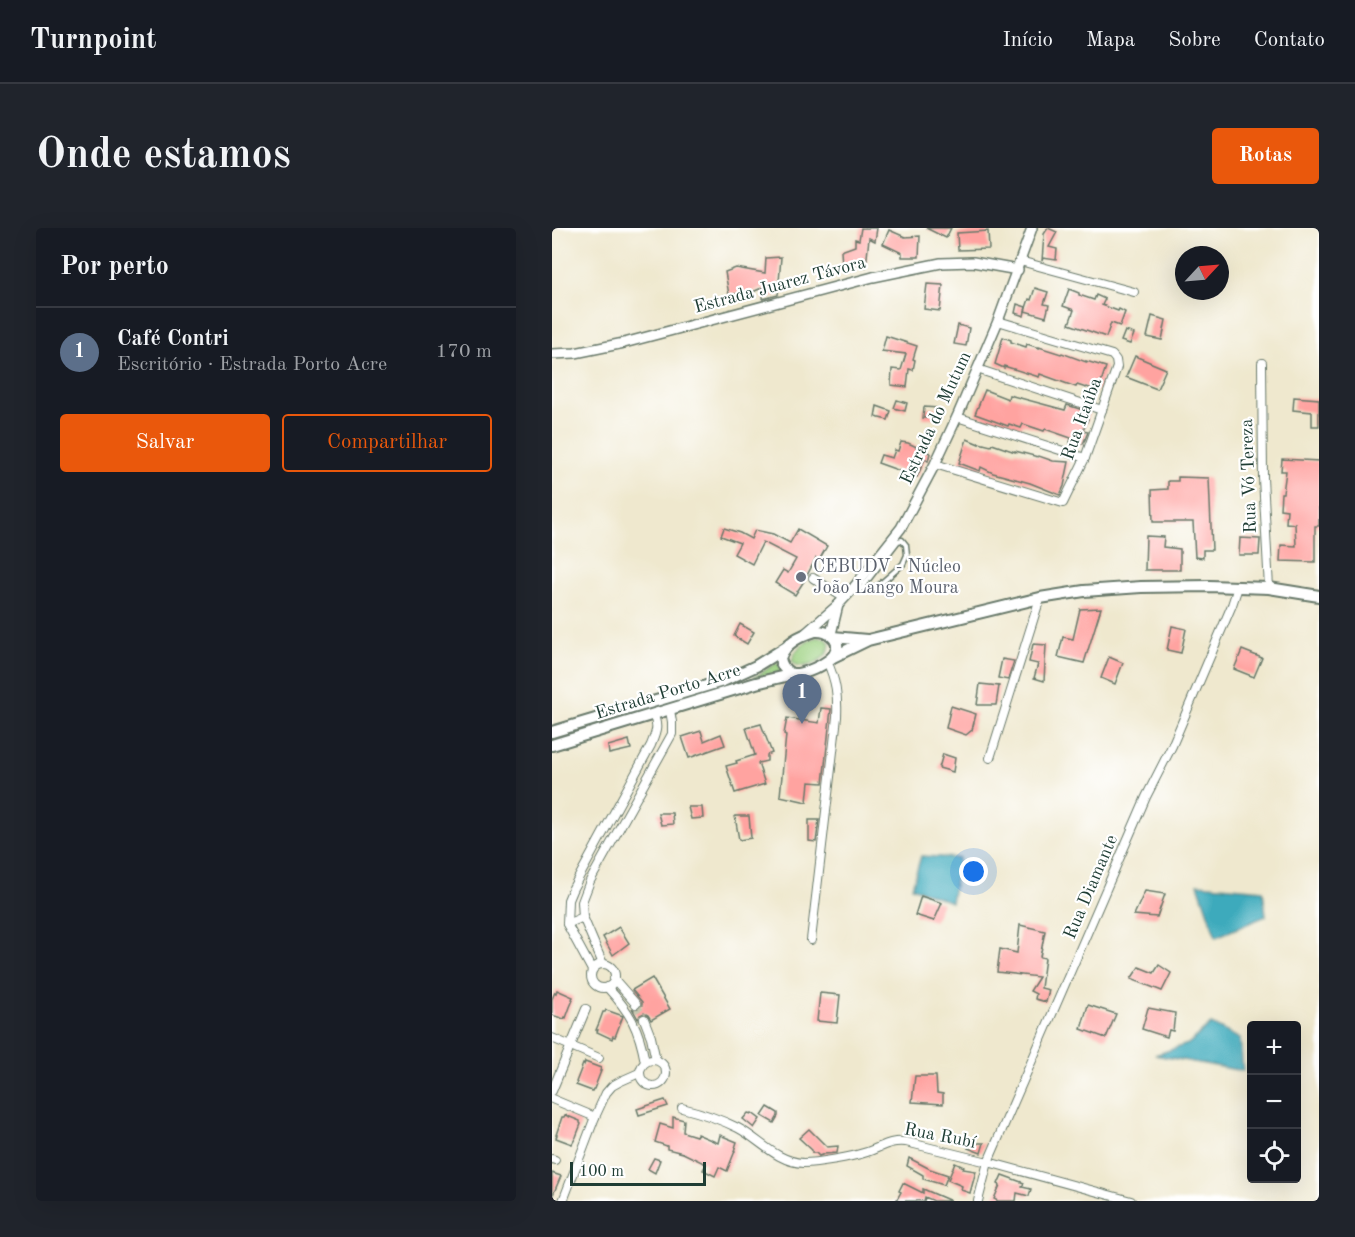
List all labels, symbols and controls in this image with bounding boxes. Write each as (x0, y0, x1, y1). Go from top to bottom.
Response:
text: Turnpoint (30, 27, 157, 55)
text: Início (1002, 30, 1053, 51)
text: Mapa (1086, 30, 1135, 51)
text: Sobre (1168, 30, 1221, 51)
text: Contato (1254, 30, 1325, 51)
button: Rotas (1212, 128, 1319, 184)
text: Onde estamos (36, 135, 291, 177)
north arrow (1175, 246, 1229, 300)
street label: Estrada Juarez Távora (692, 253, 868, 317)
text: Por perto (60, 254, 169, 280)
text: Café Contri (117, 328, 229, 350)
text: 1 (74, 342, 85, 362)
text: 170 m (436, 342, 492, 362)
street label: Estrada do Mutum (897, 349, 975, 487)
text: Escritório · Estrada Porto Acre (117, 355, 387, 375)
street label: Rua Itaúba (1059, 375, 1105, 463)
button: Salvar (60, 414, 270, 472)
button: Compartilhar (282, 414, 492, 472)
street label: Rua Vó Tereza (1238, 418, 1260, 534)
place label: CEBUDV - Núcleo João Lango Moura (813, 558, 961, 597)
marker: CEBUDV - Núcleo João Lango Moura (794, 570, 808, 584)
street label: Estrada Porto Acre (593, 661, 743, 723)
pin: 1 (782, 674, 822, 724)
street label: Rua Diamante (1061, 832, 1121, 942)
your location (959, 857, 988, 886)
map controls (1247, 1021, 1301, 1183)
button: + (1247, 1021, 1301, 1075)
button: − (1247, 1075, 1301, 1129)
street label: Rua Rubí (902, 1120, 978, 1152)
button: locate (1247, 1129, 1301, 1183)
scale bar (570, 1159, 706, 1186)
text: 100 m (579, 1164, 624, 1180)

